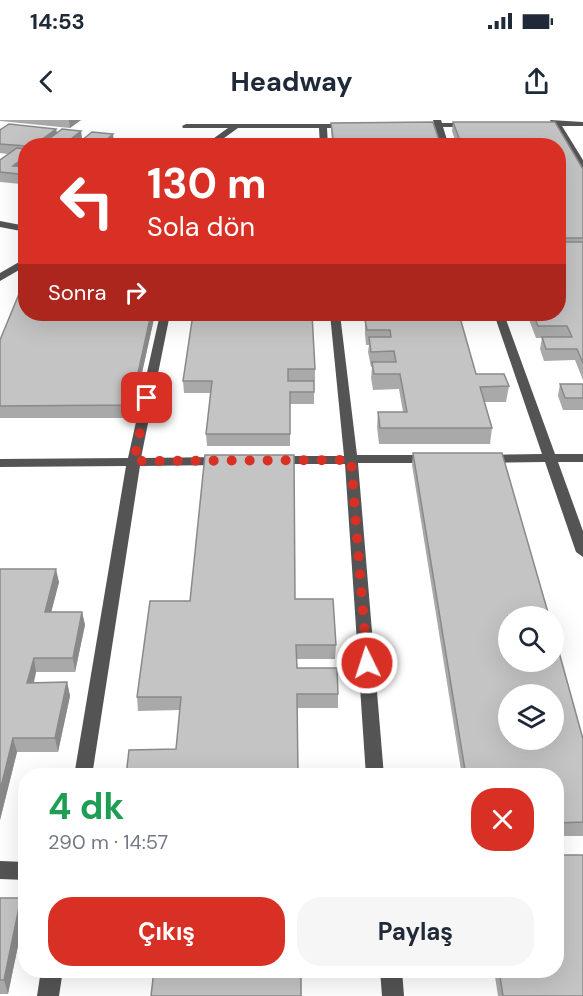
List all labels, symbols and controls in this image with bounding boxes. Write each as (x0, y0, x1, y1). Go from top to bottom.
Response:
text: 14:53 (30, 7, 85, 36)
text: Headway (230, 64, 353, 99)
icon: back (30, 65, 63, 98)
icon: share (520, 65, 553, 98)
text: 130 m (147, 156, 267, 211)
icon: left (48, 162, 126, 240)
text: Sola dön (147, 209, 255, 244)
icon: right (119, 276, 152, 309)
text: Sonra (48, 278, 107, 307)
pin (121, 372, 172, 423)
icon: arrive (130, 381, 163, 414)
map controls (498, 606, 564, 750)
button: search (498, 606, 564, 672)
position arrow (335, 631, 399, 695)
button: layers (498, 684, 564, 750)
text: 4 dk (48, 783, 124, 830)
button: close (471, 788, 534, 851)
text: 290 m · 14:57 (48, 829, 168, 855)
button: Çıkış (48, 897, 285, 966)
button: Paylaş (297, 897, 534, 966)

